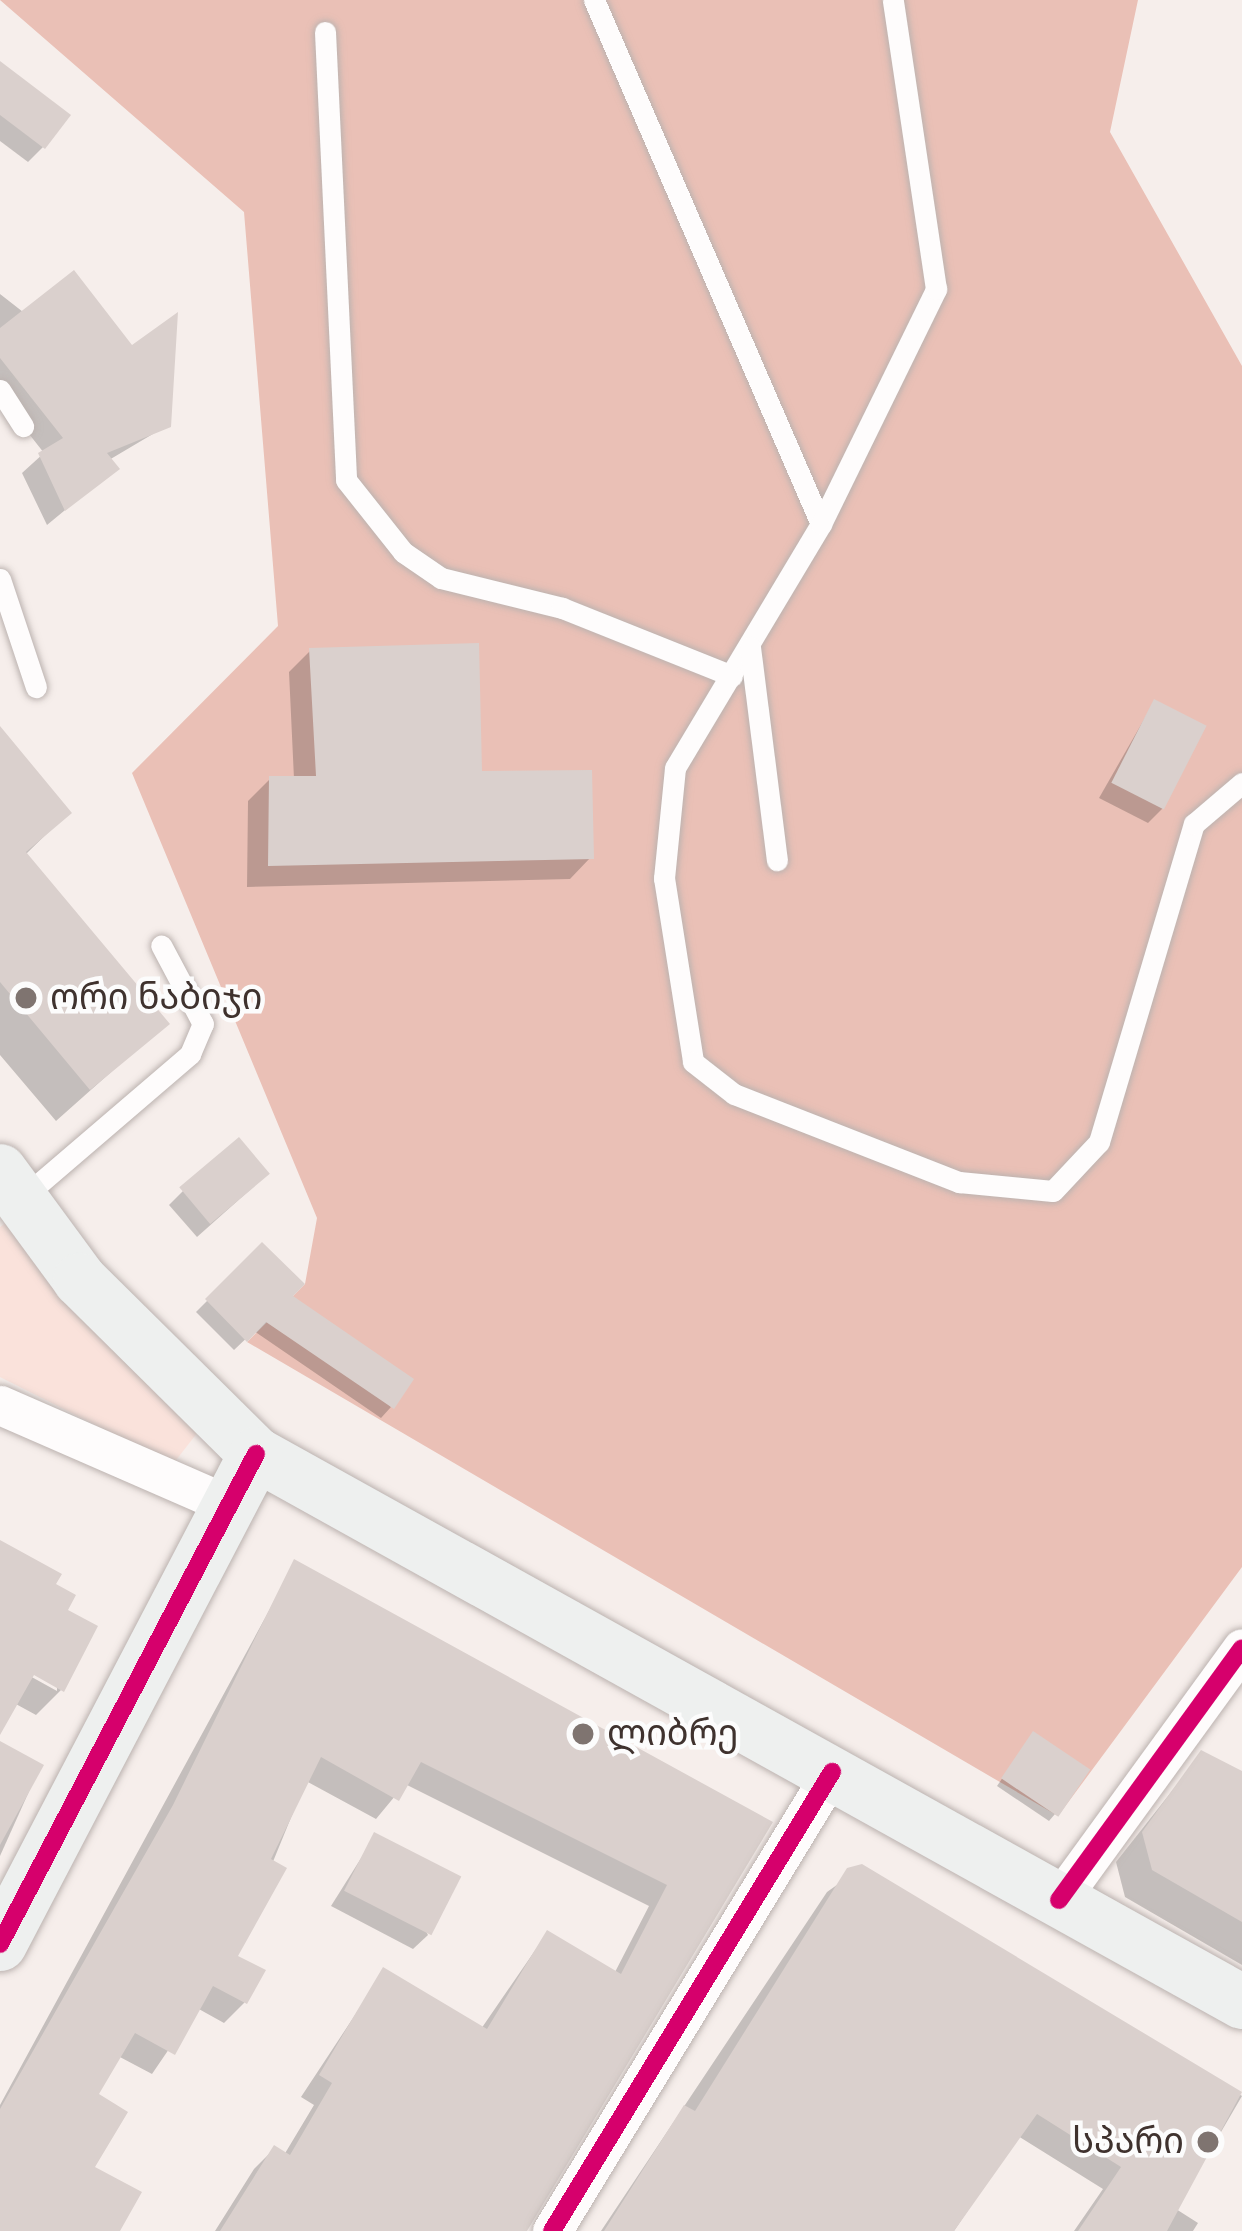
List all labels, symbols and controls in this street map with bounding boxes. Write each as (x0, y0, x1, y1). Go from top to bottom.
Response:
place label: ორი ნაბიჯი (50, 976, 262, 1020)
marker: ორი ნაბიჯი (13, 985, 39, 1011)
place label: ლიბრე (607, 1712, 738, 1756)
marker: ლიბრე (570, 1721, 596, 1747)
place label: სპარი (1072, 2120, 1184, 2164)
marker: სპარი (1195, 2129, 1221, 2155)

